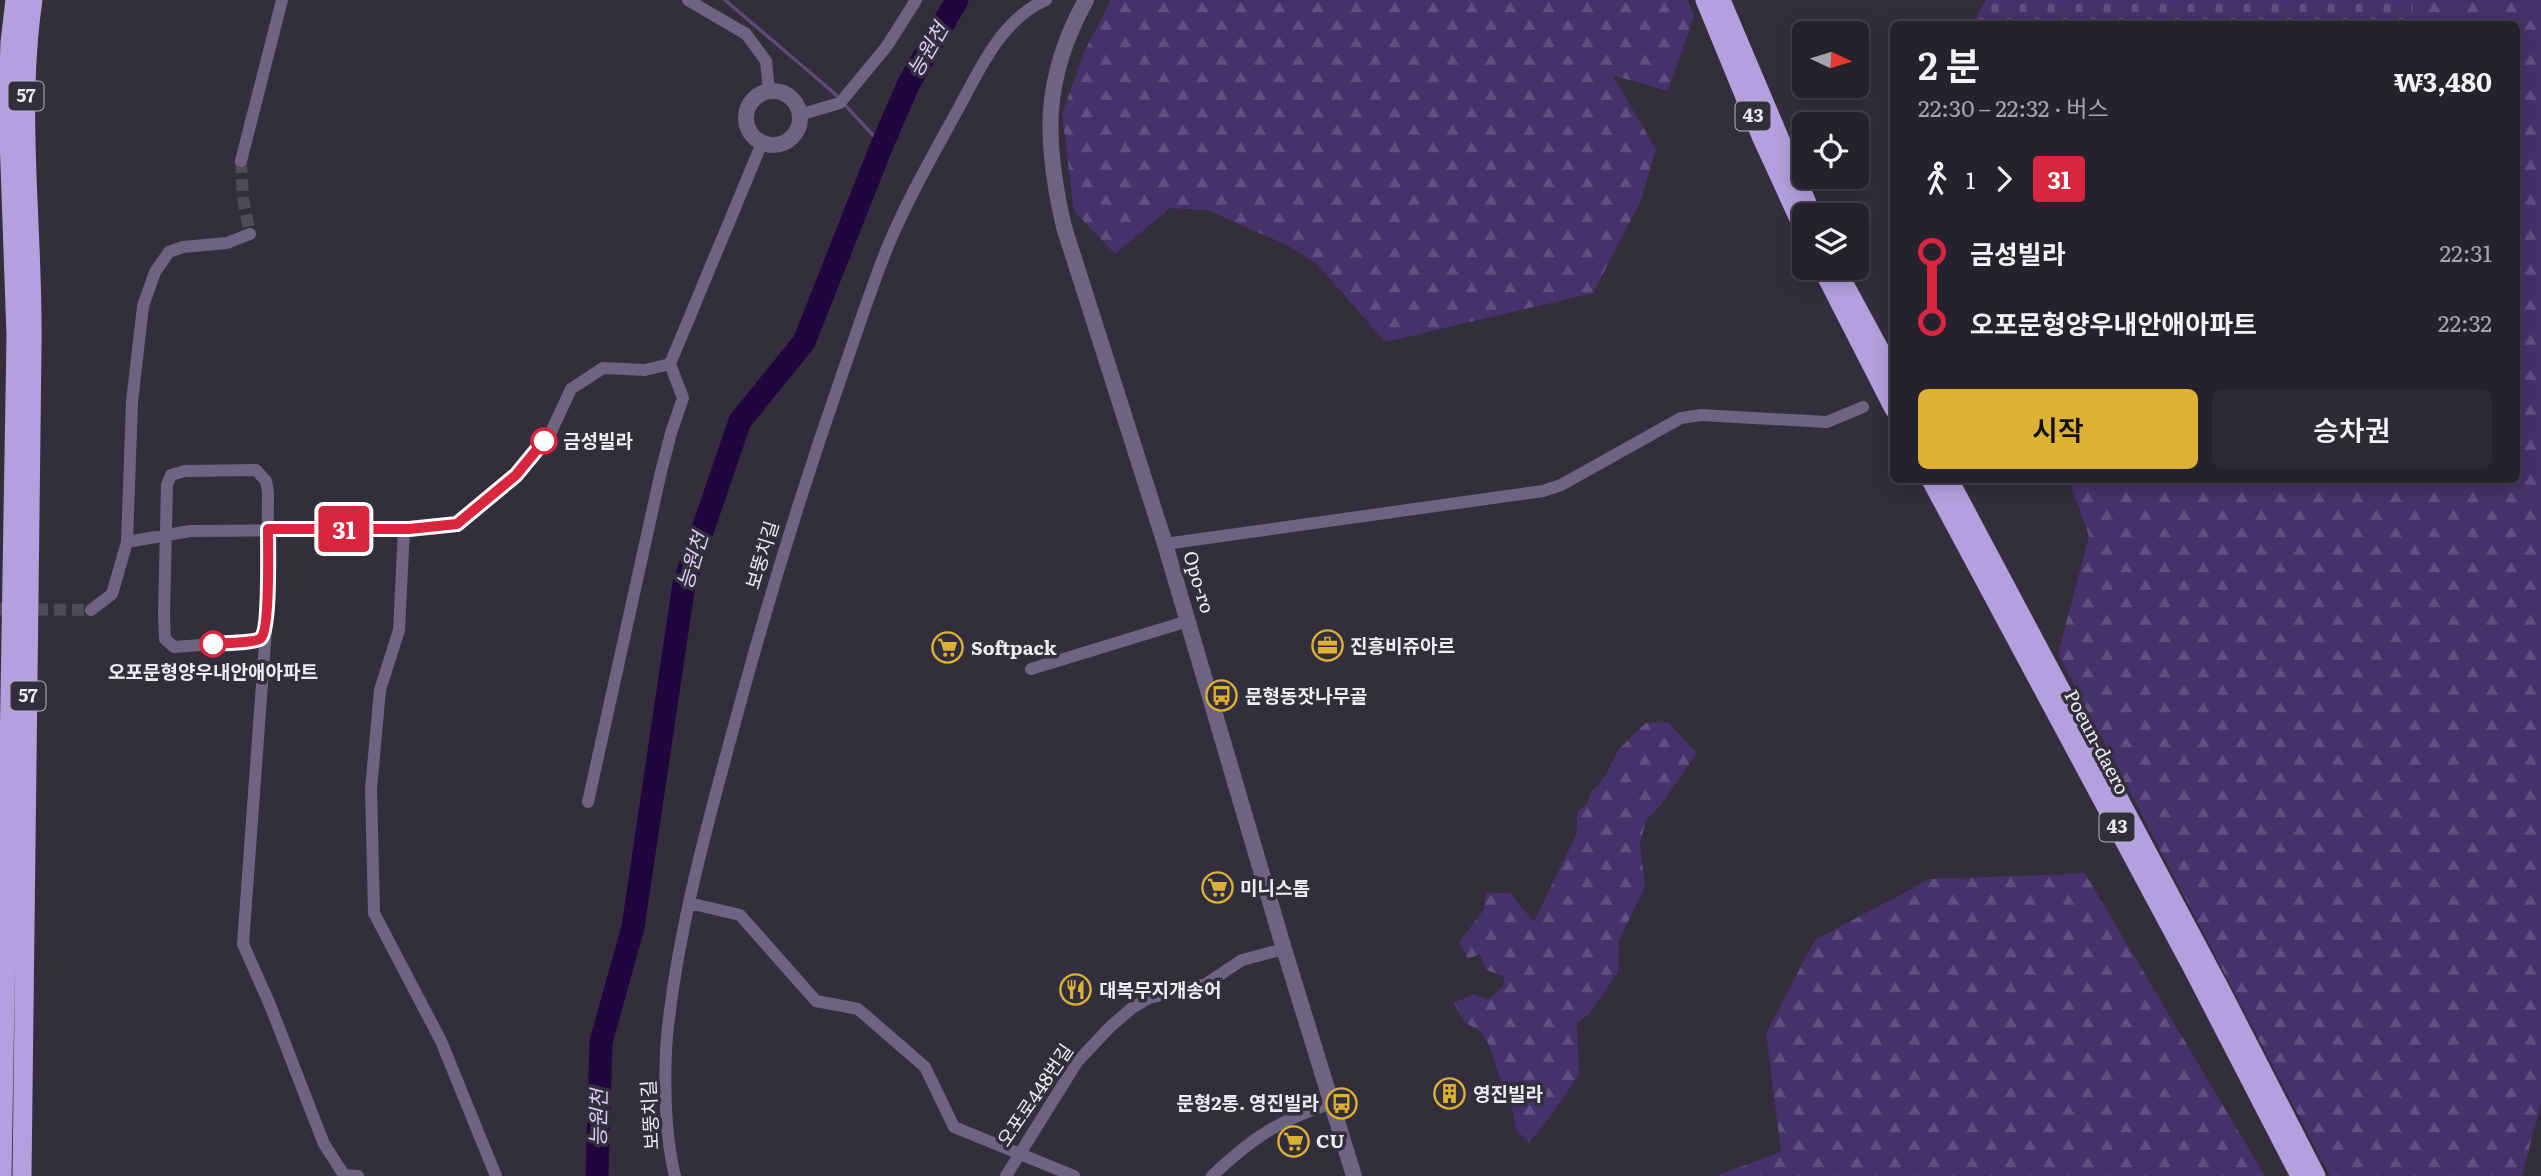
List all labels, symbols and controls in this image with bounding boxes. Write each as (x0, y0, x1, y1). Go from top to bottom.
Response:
water label: 능원천 (898, 14, 955, 82)
north arrow (1792, 21, 1869, 98)
map controls (1792, 21, 1869, 280)
text: 2 분 (1918, 35, 1981, 92)
text: ₩3,480 (2394, 61, 2492, 100)
road number: 57 (8, 82, 44, 110)
text: 22:30 – 22:32 · 버스 (1918, 90, 2109, 124)
road number: 43 (1736, 102, 1770, 131)
button: locate (1792, 112, 1869, 189)
icon: walk (1918, 160, 1956, 198)
icon: forward (1985, 160, 2023, 198)
text: 31 (2047, 161, 2071, 196)
text: 1 (1966, 162, 1975, 196)
button: layers (1792, 203, 1869, 280)
text: 금성빌라 (1970, 233, 2066, 272)
text: 22:31 (2439, 235, 2492, 269)
text: 오포문형양우내안애아파트 (1970, 303, 2257, 342)
text: 22:32 (2438, 305, 2492, 339)
button: 시작 (1918, 389, 2198, 469)
button: 승차권 (2212, 389, 2492, 469)
place label: 금성빌라 (563, 426, 633, 454)
marker: 금성빌라 (531, 428, 557, 454)
line badge: 31 (312, 506, 376, 552)
text: 31 (332, 511, 356, 546)
street label: 보뚱치길 (737, 517, 785, 592)
water label: 능원천 (667, 525, 715, 593)
street label: Opo-ro (1177, 547, 1223, 616)
office icon: 진흥비쥬아르 (1310, 629, 1344, 663)
marker: 오포문형양우내안애아파트 (200, 631, 226, 657)
supermarket icon: Softpack (931, 631, 965, 665)
place label: 진흥비쥬아르 (1350, 631, 1455, 659)
place label: Softpack (971, 633, 1057, 661)
place label: 오포문형양우내안애아파트 (108, 657, 318, 685)
bus stop icon: 문형동잣나무골 (1205, 679, 1239, 713)
place label: 문형동잣나무골 (1245, 681, 1367, 709)
road number: 57 (10, 682, 46, 710)
street label: Poeun-daero (2059, 684, 2137, 799)
road number: 43 (2100, 812, 2134, 842)
supermarket icon: 미니스톱 (1200, 871, 1234, 905)
place label: 미니스톱 (1240, 873, 1310, 901)
restaurant icon: 대복무지개송어 (1059, 973, 1093, 1007)
place label: 대복무지개송어 (1099, 975, 1221, 1003)
street label: 오포로448번길 (989, 1037, 1079, 1152)
building icon: 영진빌라 (1433, 1077, 1467, 1111)
street label: 보뚱치길 (633, 1079, 665, 1151)
place label: 영진빌라 (1473, 1079, 1543, 1107)
water label: 능원천 (580, 1086, 613, 1147)
bus stop icon: 문형2통. 영진빌라 (1325, 1086, 1359, 1120)
place label: 문형2통. 영진빌라 (1176, 1088, 1320, 1116)
supermarket icon: CU (1276, 1124, 1310, 1158)
place label: CU (1316, 1126, 1344, 1154)

